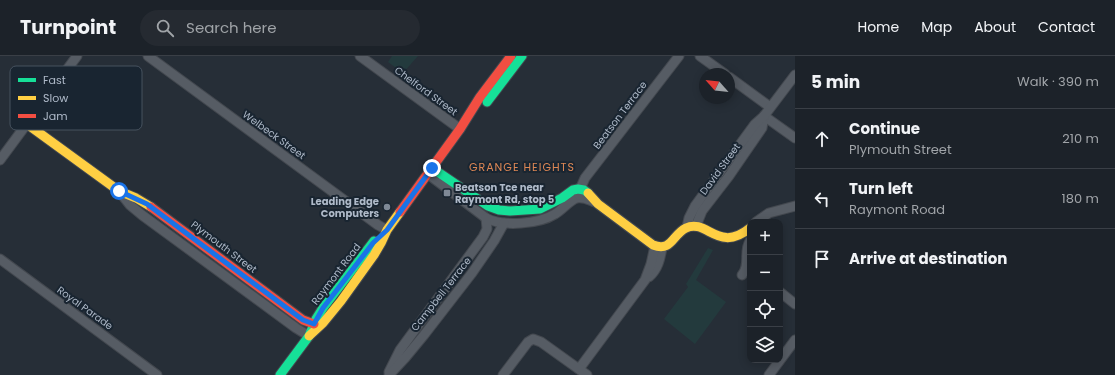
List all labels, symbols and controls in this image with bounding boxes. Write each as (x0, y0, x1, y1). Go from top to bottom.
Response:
search box (140, 10, 420, 46)
text: Turnpoint (20, 14, 116, 41)
icon: search (154, 17, 176, 39)
text: Search here (186, 17, 276, 38)
text: Home (857, 17, 899, 37)
text: Map (921, 17, 952, 37)
text: About (974, 17, 1016, 37)
text: Contact (1038, 17, 1095, 37)
street label: Chelford Street (391, 63, 461, 119)
legend (10, 66, 142, 130)
north arrow (699, 68, 735, 104)
text: 5 min (811, 70, 860, 94)
text: Fast (43, 72, 66, 88)
text: Walk · 390 m (1017, 72, 1099, 91)
street label: Beatson Terrace (589, 78, 651, 152)
text: Slow (43, 90, 68, 106)
street label: Welbeck Street (239, 107, 309, 163)
text: Jam (43, 108, 68, 124)
text: Continue (849, 118, 920, 139)
icon: ahead (811, 128, 833, 150)
text: 210 m (1062, 129, 1099, 148)
street label: David Street (696, 140, 744, 198)
text: Plymouth Street (849, 140, 952, 159)
route end (423, 159, 441, 177)
district label: GRANGE HEIGHTS (469, 159, 575, 175)
text: Turn left (849, 178, 913, 199)
place label: Beatson Tce near Raymont Rd, stop 5 (455, 180, 555, 207)
route start (110, 182, 128, 200)
marker: Beatson Tce near Raymont Rd, stop 5 (442, 188, 452, 198)
icon: left (811, 188, 833, 210)
text: 180 m (1062, 189, 1099, 208)
place label: Leading Edge Computers (311, 194, 379, 221)
text: Raymont Road (849, 200, 945, 219)
marker: Leading Edge Computers (382, 202, 392, 212)
street label: Plymouth Street (188, 217, 260, 277)
map controls (747, 219, 783, 363)
button: + (747, 219, 783, 255)
street label: Raymont Road (308, 240, 364, 308)
icon: arrive (811, 248, 833, 270)
text: Arrive at destination (849, 248, 1007, 269)
street label: Campbell Terrace (407, 254, 475, 334)
button: − (747, 255, 783, 291)
street label: Royal Parade (54, 283, 116, 333)
button: locate (747, 291, 783, 327)
button: layers (747, 327, 783, 363)

